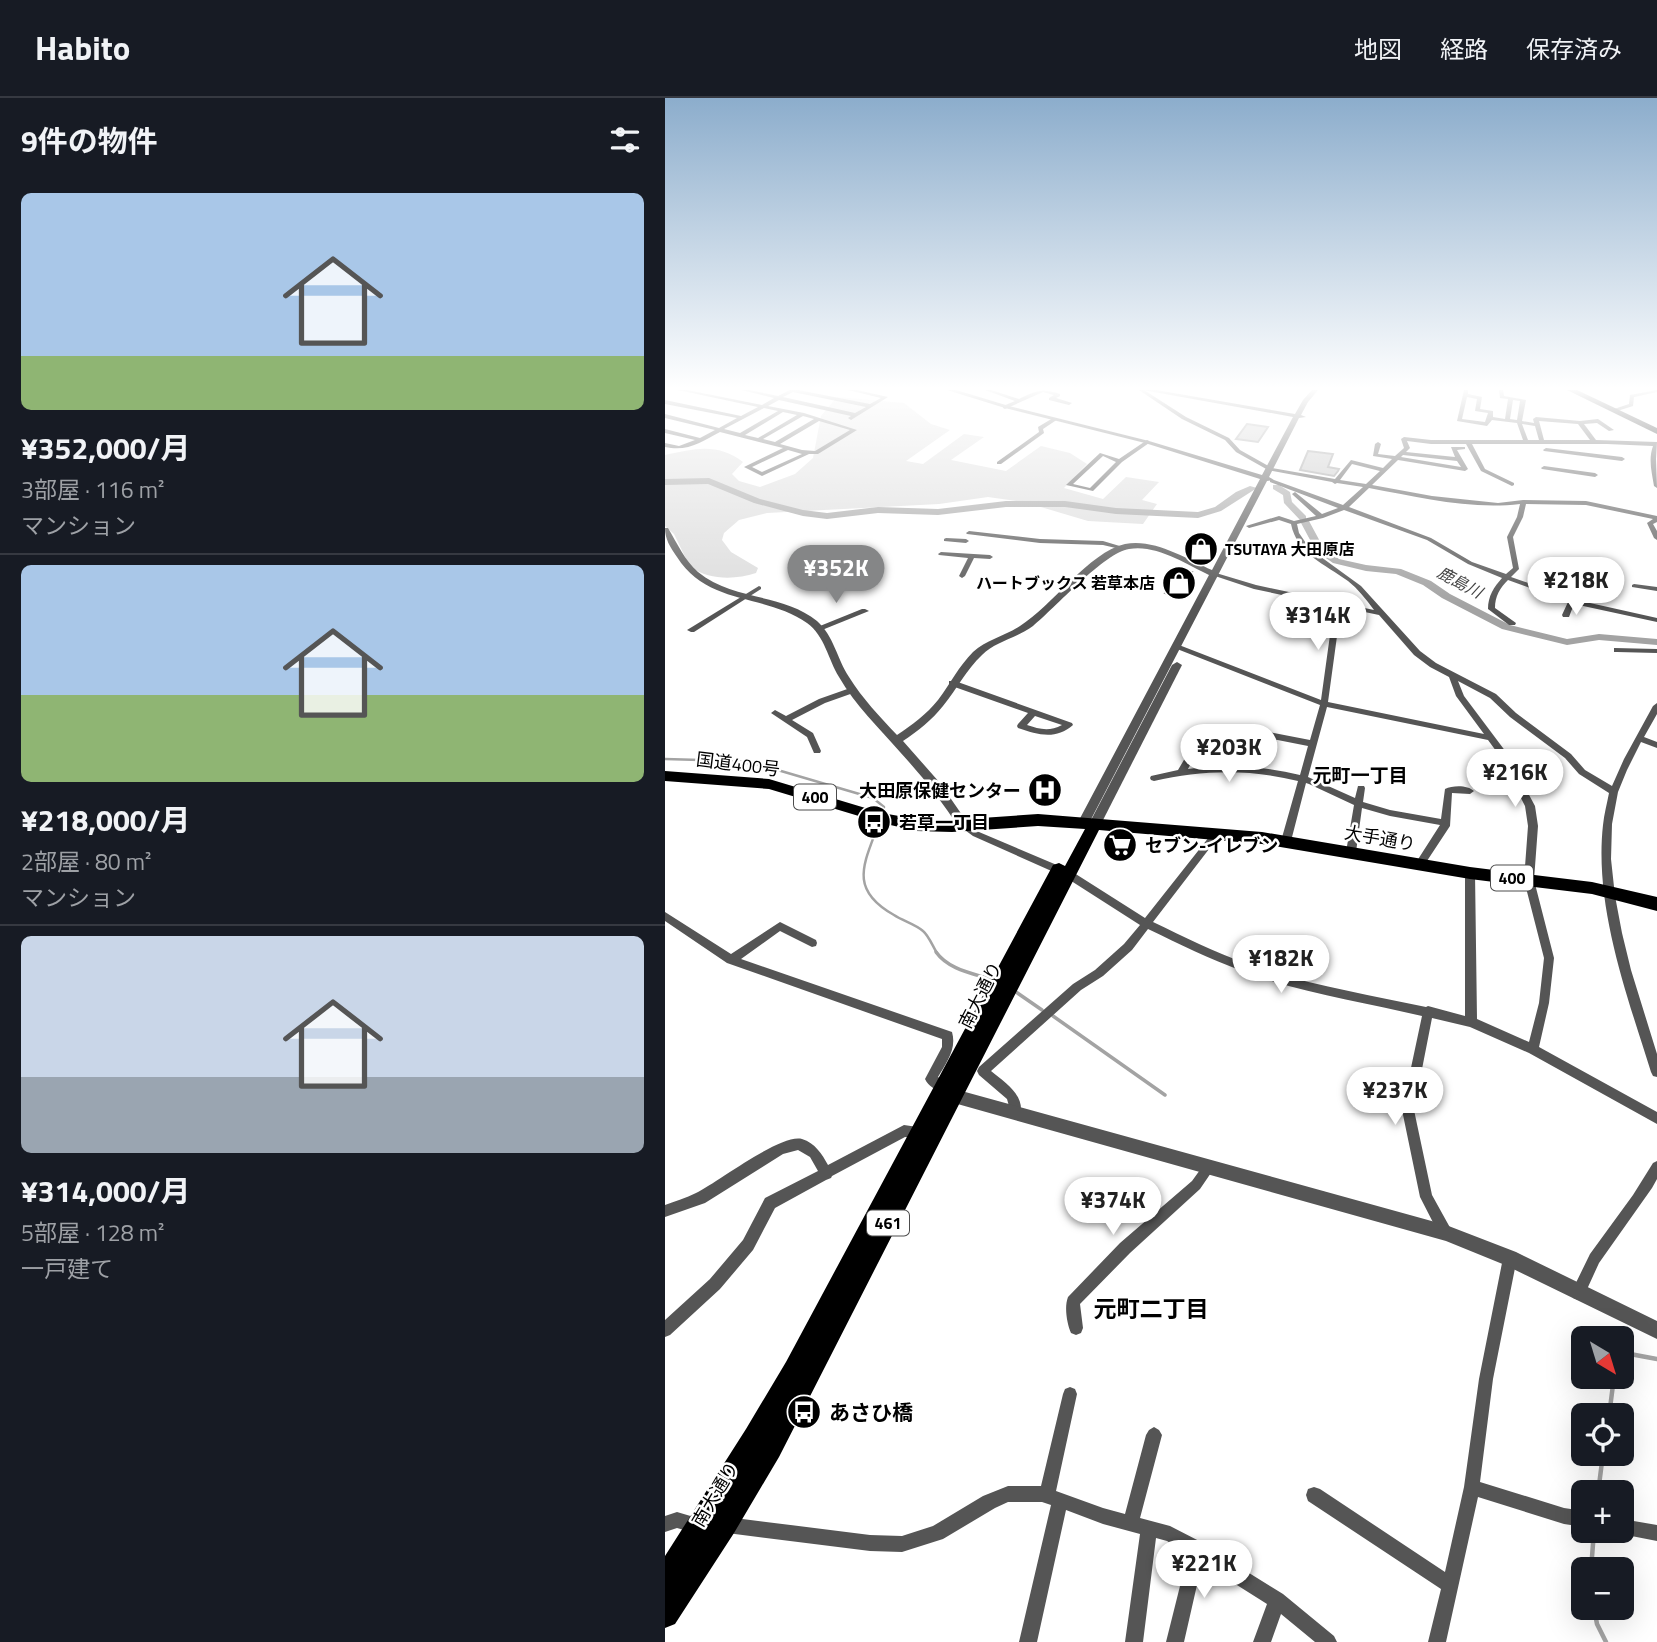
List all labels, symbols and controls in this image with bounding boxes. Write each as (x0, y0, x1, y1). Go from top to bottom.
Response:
text: Habito (35, 23, 130, 73)
text: 地図 (1354, 31, 1402, 67)
text: 経路 (1440, 31, 1488, 67)
text: 保存済み (1526, 31, 1622, 67)
text: 9件の物件 (21, 118, 158, 164)
icon: filters (606, 121, 644, 159)
icon: home (270, 238, 396, 364)
text: ¥352,000/月 (21, 425, 190, 471)
text: 3部屋 · 116 m² (21, 472, 164, 507)
text: マンション (21, 508, 136, 543)
shop icon: TSUTAYA 大田原店 (1182, 530, 1220, 568)
place label: TSUTAYA 大田原店 (1225, 537, 1354, 561)
pin: ¥352K (787, 546, 885, 605)
text: ¥352K (803, 550, 869, 585)
pin: ¥218K (1527, 558, 1625, 617)
water label: 鹿島川 (1433, 560, 1489, 605)
text: ¥218K (1543, 562, 1609, 597)
shop icon: ハートブックス 若草本店 (1160, 564, 1198, 602)
place label: ハートブックス 若草本店 (976, 571, 1155, 595)
pin: ¥314K (1269, 592, 1367, 652)
text: ¥314K (1285, 597, 1351, 632)
icon: home (270, 610, 396, 736)
pin: ¥203K (1180, 724, 1278, 784)
text: ¥203K (1196, 729, 1262, 764)
street label: 国道400号 (695, 745, 781, 783)
pin: ¥216K (1466, 750, 1564, 809)
text: ¥216K (1482, 754, 1548, 789)
district label: 元町一丁目 (1312, 760, 1408, 789)
hospital icon: 大田原保健センター (1026, 771, 1064, 809)
place label: 大田原保健センター (859, 777, 1021, 804)
road number: 400 (794, 784, 836, 810)
text: ¥218,000/月 (21, 797, 190, 843)
bus stop icon: 若草一丁目 (855, 803, 893, 841)
place label: 若草一丁目 (899, 809, 989, 836)
street label: 大手通り (1342, 818, 1418, 858)
supermarket icon: セブン-イレブン (1101, 826, 1139, 864)
place label: セブン-イレブン (1145, 832, 1278, 859)
text: 2部屋 · 80 m² (21, 844, 151, 879)
road number: 400 (1491, 866, 1533, 890)
text: マンション (21, 880, 136, 915)
pin: ¥182K (1232, 936, 1330, 995)
text: ¥182K (1248, 940, 1314, 975)
street label: 南大通り (952, 957, 1008, 1033)
icon: home (270, 981, 396, 1107)
pin: ¥237K (1346, 1068, 1444, 1127)
text: ¥237K (1362, 1072, 1428, 1107)
text: ¥314,000/月 (21, 1168, 190, 1214)
pin: ¥374K (1064, 1178, 1162, 1237)
text: ¥374K (1080, 1182, 1146, 1217)
road number: 461 (867, 1210, 909, 1236)
text: 5部屋 · 128 m² (21, 1215, 164, 1250)
text: 一戸建て (21, 1251, 113, 1286)
district label: 元町二丁目 (1094, 1291, 1209, 1326)
north arrow (1571, 1326, 1635, 1390)
map controls (1571, 1326, 1634, 1620)
bus stop icon: あさひ橋 (785, 1393, 823, 1431)
place label: あさひ橋 (829, 1396, 913, 1428)
button: locate (1571, 1403, 1634, 1466)
street label: 南大通り (685, 1456, 745, 1532)
button: + (1571, 1480, 1634, 1543)
pin: ¥221K (1155, 1540, 1253, 1600)
text: ¥221K (1171, 1545, 1237, 1580)
button: − (1571, 1557, 1634, 1620)

